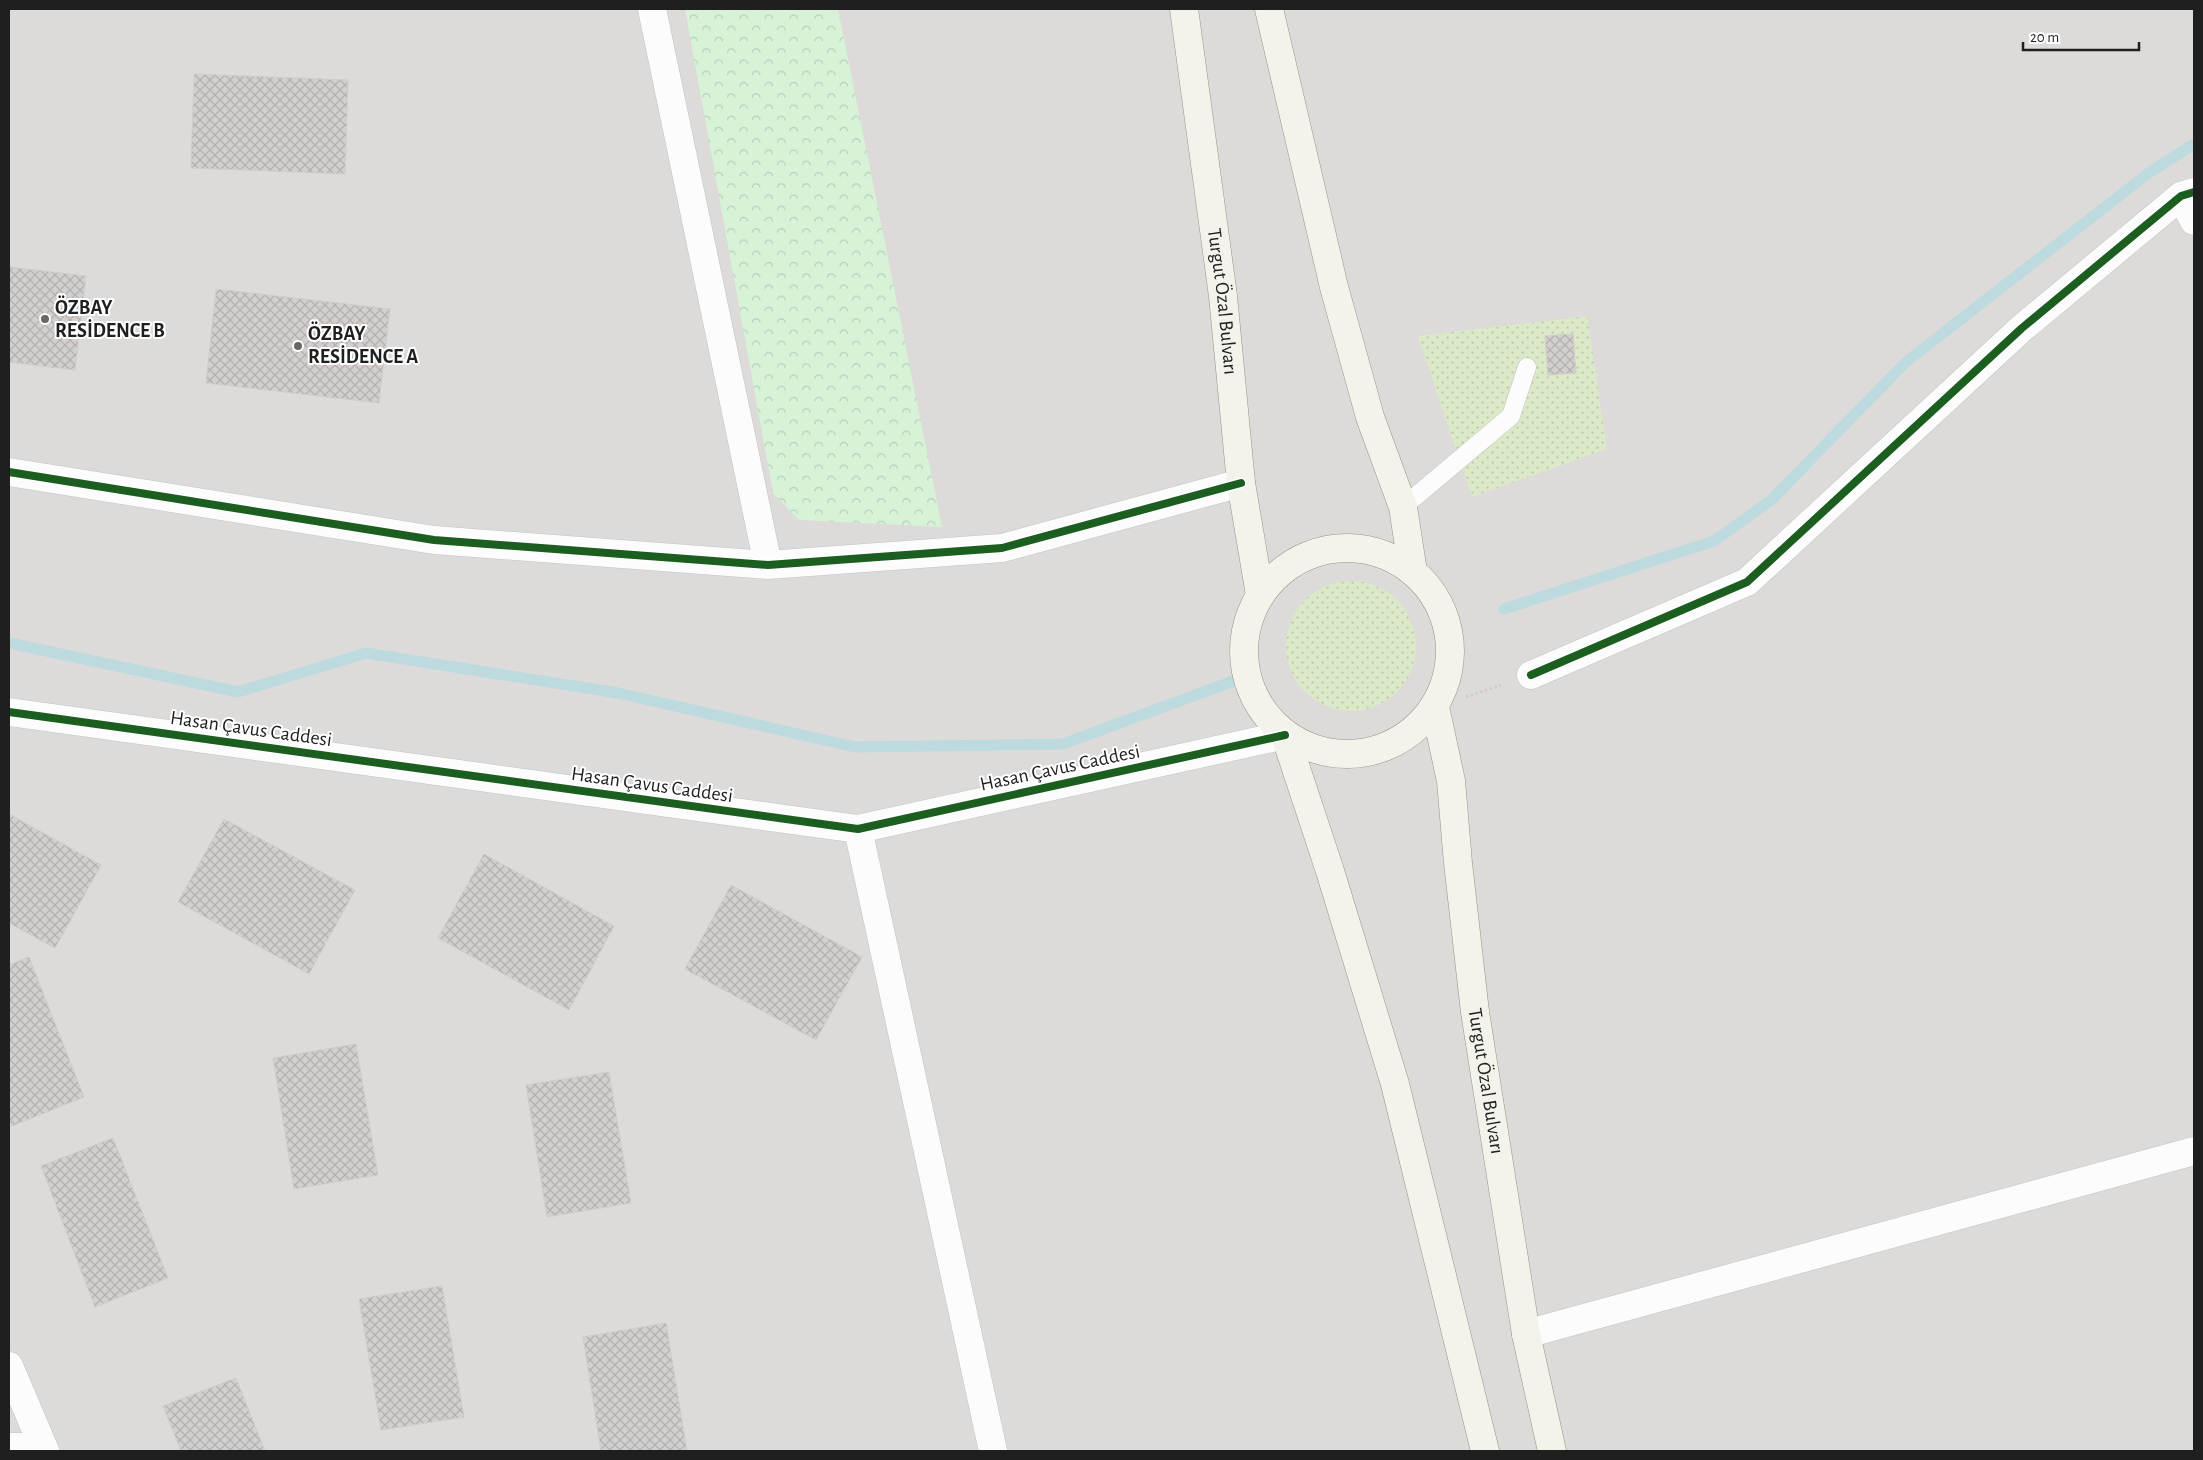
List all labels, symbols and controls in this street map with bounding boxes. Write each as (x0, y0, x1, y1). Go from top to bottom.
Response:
scale bar (2023, 20, 2139, 52)
text: 20 m (2030, 30, 2059, 45)
street label: Turgut Özal Bulvarı (1204, 227, 1241, 376)
place label: ÖZBAY RESİDENCE B (55, 295, 165, 341)
marker: ÖZBAY RESİDENCE B (39, 313, 51, 325)
place label: ÖZBAY RESİDENCE A (308, 321, 418, 367)
marker: ÖZBAY RESİDENCE A (292, 340, 304, 352)
street label: Hasan Çavus Caddesi (169, 708, 333, 750)
street label: Hasan Çavus Caddesi (978, 741, 1142, 795)
street label: Hasan Çavus Caddesi (570, 764, 734, 806)
street label: Turgut Özal Bulvarı (1465, 1007, 1507, 1155)

